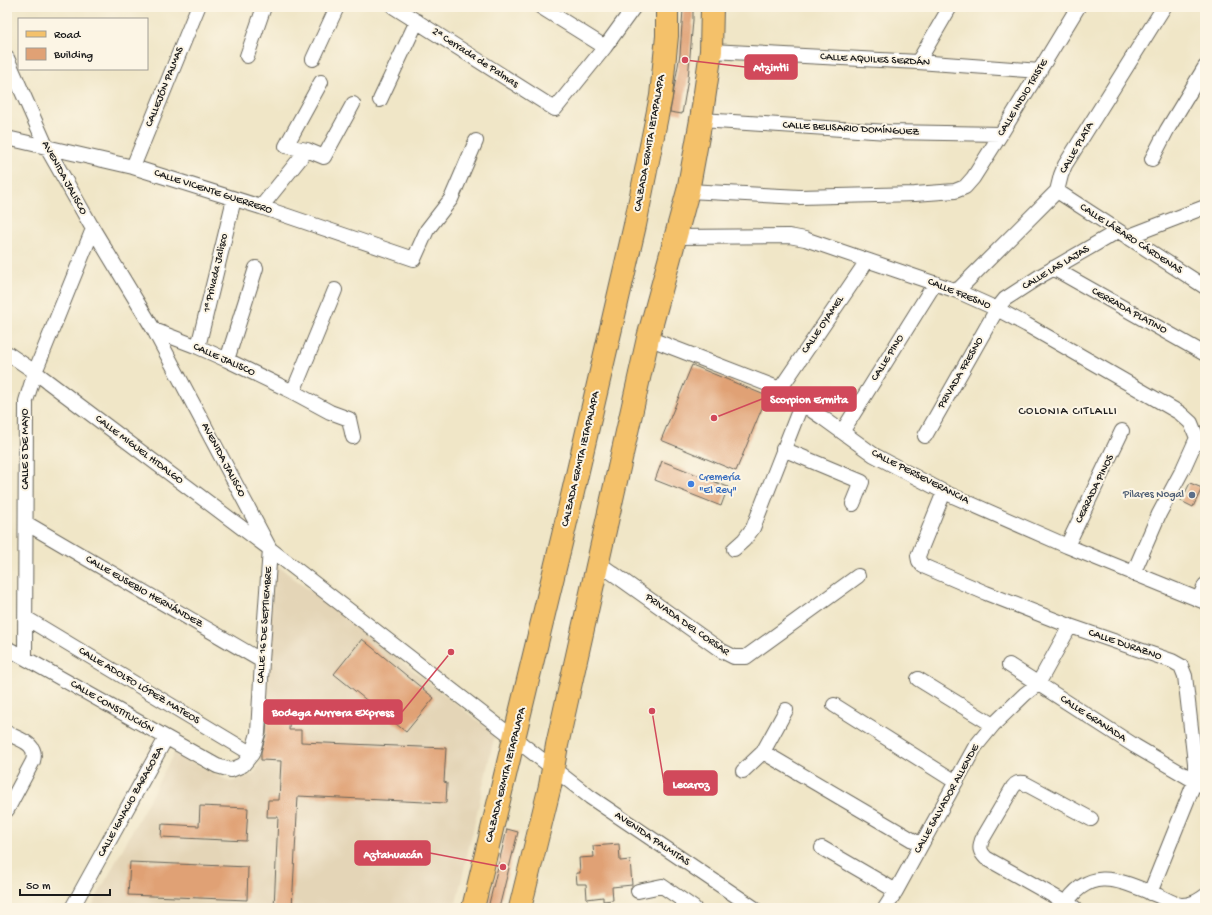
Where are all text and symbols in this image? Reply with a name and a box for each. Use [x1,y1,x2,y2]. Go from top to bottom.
legend [18,18,148,70]
street label: 2ª Cerrada de Palmas [430,26,521,91]
text: Road [54,29,81,43]
street label: CALLEJÓN PALMAS [143,44,187,129]
text: Building [53,49,93,63]
street label: CALLE AQUILES SERDÁN [820,50,930,69]
callout: Atzintli [745,55,797,79]
street label: CALLE INDIO TRISTE [995,56,1051,139]
text: Atzintli [752,62,789,76]
street label: CALZADA ERMITA IZTAPALAPA [632,73,668,212]
street label: CALLE BELISARIO DOMÍNGUEZ [782,118,921,139]
street label: CALLE PLATA [1057,120,1097,176]
street label: AVENIDA JALISCO [39,139,89,217]
street label: CALLE VICENTE GUERRERO [152,167,274,217]
street label: CALLE LÁZARO CÁRDENAS [1077,200,1186,277]
street label: 1ª Privada Jalisco [201,232,231,314]
street label: CALLE LAS LAJAS [1020,243,1092,293]
street label: CALLE FRESNO [926,276,993,312]
street label: CERRADA PLATINO [1089,285,1169,337]
street label: CALLE OYAMEL [799,293,847,356]
street label: CALLE PINO [869,332,907,383]
street label: PRIVADA FRESNO [935,335,987,412]
street label: CALLE JALISCO [191,341,257,379]
callout: Scorpion Ermita [762,387,856,411]
street label: CALZADA ERMITA IZTAPALAPA [560,390,603,528]
text: Scorpion Ermita [770,394,849,408]
district label: COLONIA CITLALLI [1018,405,1118,419]
street label: CALLE 5 DE MAYO [20,408,32,489]
street label: CALLE MIGUEL HIDALGO [93,413,186,487]
street label: AVENIDA JALISCO [198,421,248,499]
street label: CALLE PERSEVERANCIA [869,447,971,507]
street label: CERRADA PINOS [1073,452,1117,525]
place label: Cremería "El Rey" [699,472,741,497]
marker: Cremería "El Rey" [686,479,696,489]
place label: Pilares Nogal [1122,489,1185,501]
marker: Pilares Nogal [1187,490,1197,500]
street label: CALLE EUSEBIO HERNÁNDEZ [83,553,206,631]
street label: CALLE 16 DE SEPTIEMBRE [255,565,275,684]
street label: PRIVADA DEL CORSAR [642,591,732,659]
street label: CALLE DURAZNO [1087,627,1164,663]
street label: CALLE ADOLFO LÓPEZ MATEOS [76,644,203,727]
street label: CALLE CONSTITUCIÓN [68,677,157,736]
street label: CALLE GRANADA [1058,693,1129,745]
callout: Bodega Aurrera Express [264,700,402,724]
street label: CALZADA ERMITA IZTAPALAPA [483,706,529,844]
text: Bodega Aurrera Express [271,707,395,721]
street label: CALLE SALVADOR ALLENDE [912,741,983,856]
street label: CALLE IGNACIO ZARAGOZA [96,744,167,859]
callout: Lecaroz [664,771,717,795]
text: Lecaroz [672,779,710,793]
street label: AVENIDA PALMITAS [612,809,693,869]
callout: Aztahuacán [355,841,430,865]
text: Aztahuacán [362,849,423,863]
scale bar [20,871,110,897]
text: 50 m [26,880,51,894]

